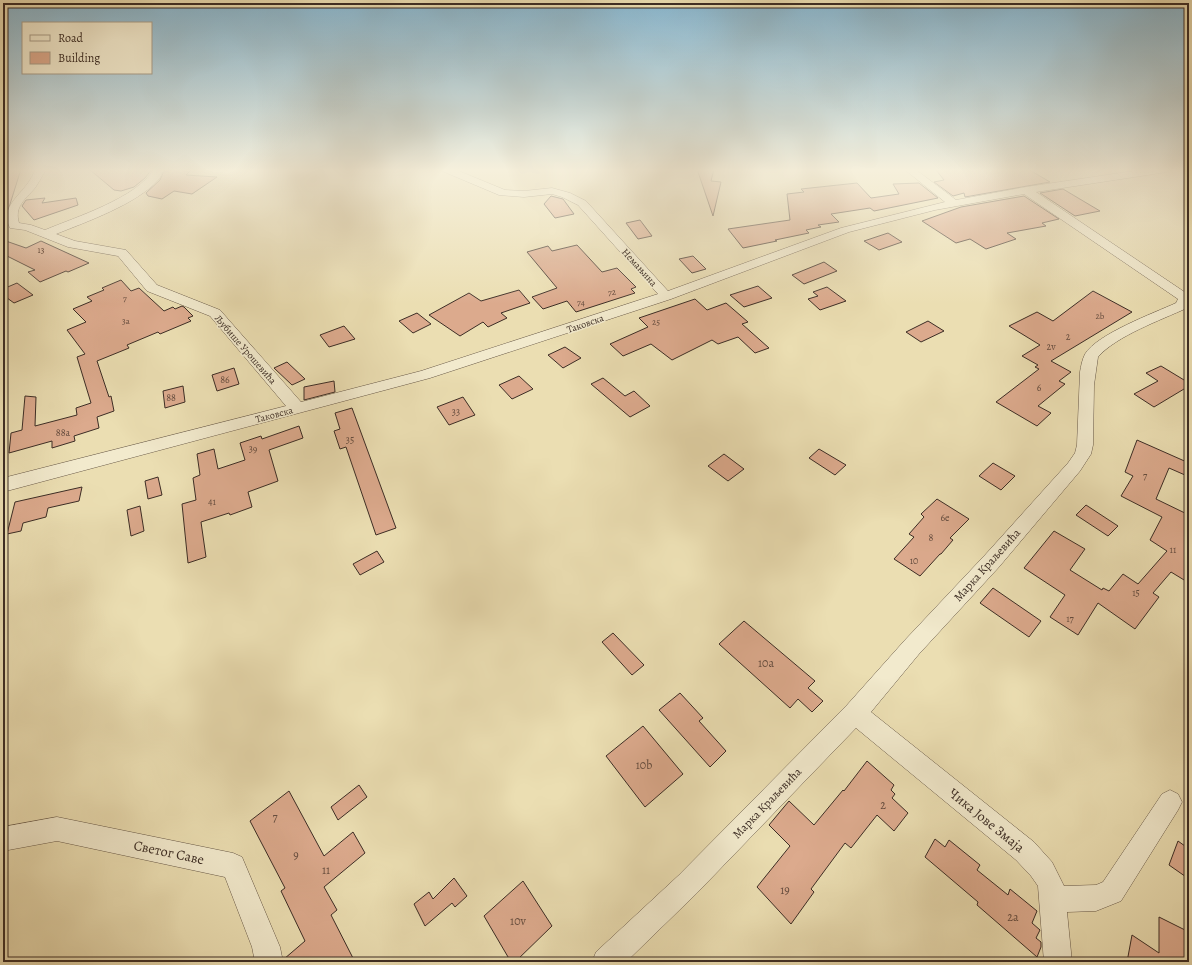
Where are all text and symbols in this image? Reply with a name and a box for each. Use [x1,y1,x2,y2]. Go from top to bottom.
legend [22,22,152,74]
text: Road [58,30,84,46]
text: Building [58,50,100,66]
house number: 13 [38,244,45,256]
street label: Немањина [619,246,660,289]
house number: 72 [608,286,617,298]
house number: 7 [123,292,127,304]
house number: 74 [577,296,585,308]
house number: 2b [1096,310,1105,322]
street label: Таковска [565,311,606,336]
street label: Љубише Урошевића [211,312,280,388]
house number: 3a [122,315,131,327]
house number: 25 [652,316,660,328]
house number: 2 [1066,330,1071,343]
house number: 2v [1046,340,1056,353]
house number: 86 [220,373,230,386]
house number: 6 [1037,381,1042,394]
house number: 88 [166,391,176,404]
street label: Таковска [254,403,295,426]
house number: 33 [452,405,460,418]
house number: 88a [56,426,71,439]
house number: 35 [346,433,354,446]
house number: 39 [249,442,258,455]
house number: 7 [1143,469,1148,482]
house number: 41 [208,495,217,508]
house number: 6e [940,511,950,524]
street label: Марка Краљевића [950,525,1024,605]
house number: 8 [929,531,934,544]
house number: 11 [1170,543,1177,556]
house number: 10 [910,554,918,567]
house number: 15 [1132,586,1140,599]
house number: 17 [1066,612,1075,625]
house number: 10a [758,655,774,671]
house number: 10b [636,757,652,773]
street label: Марка Краљевића [729,764,805,842]
street label: Чика Јове Змаја [945,784,1029,857]
house number: 2 [880,797,886,813]
house number: 7 [272,809,278,825]
street label: Светог Саве [132,836,206,869]
house number: 9 [293,847,299,863]
house number: 11 [322,862,330,878]
house number: 19 [780,882,790,898]
house number: 2a [1007,909,1019,925]
house number: 10v [510,913,527,929]

